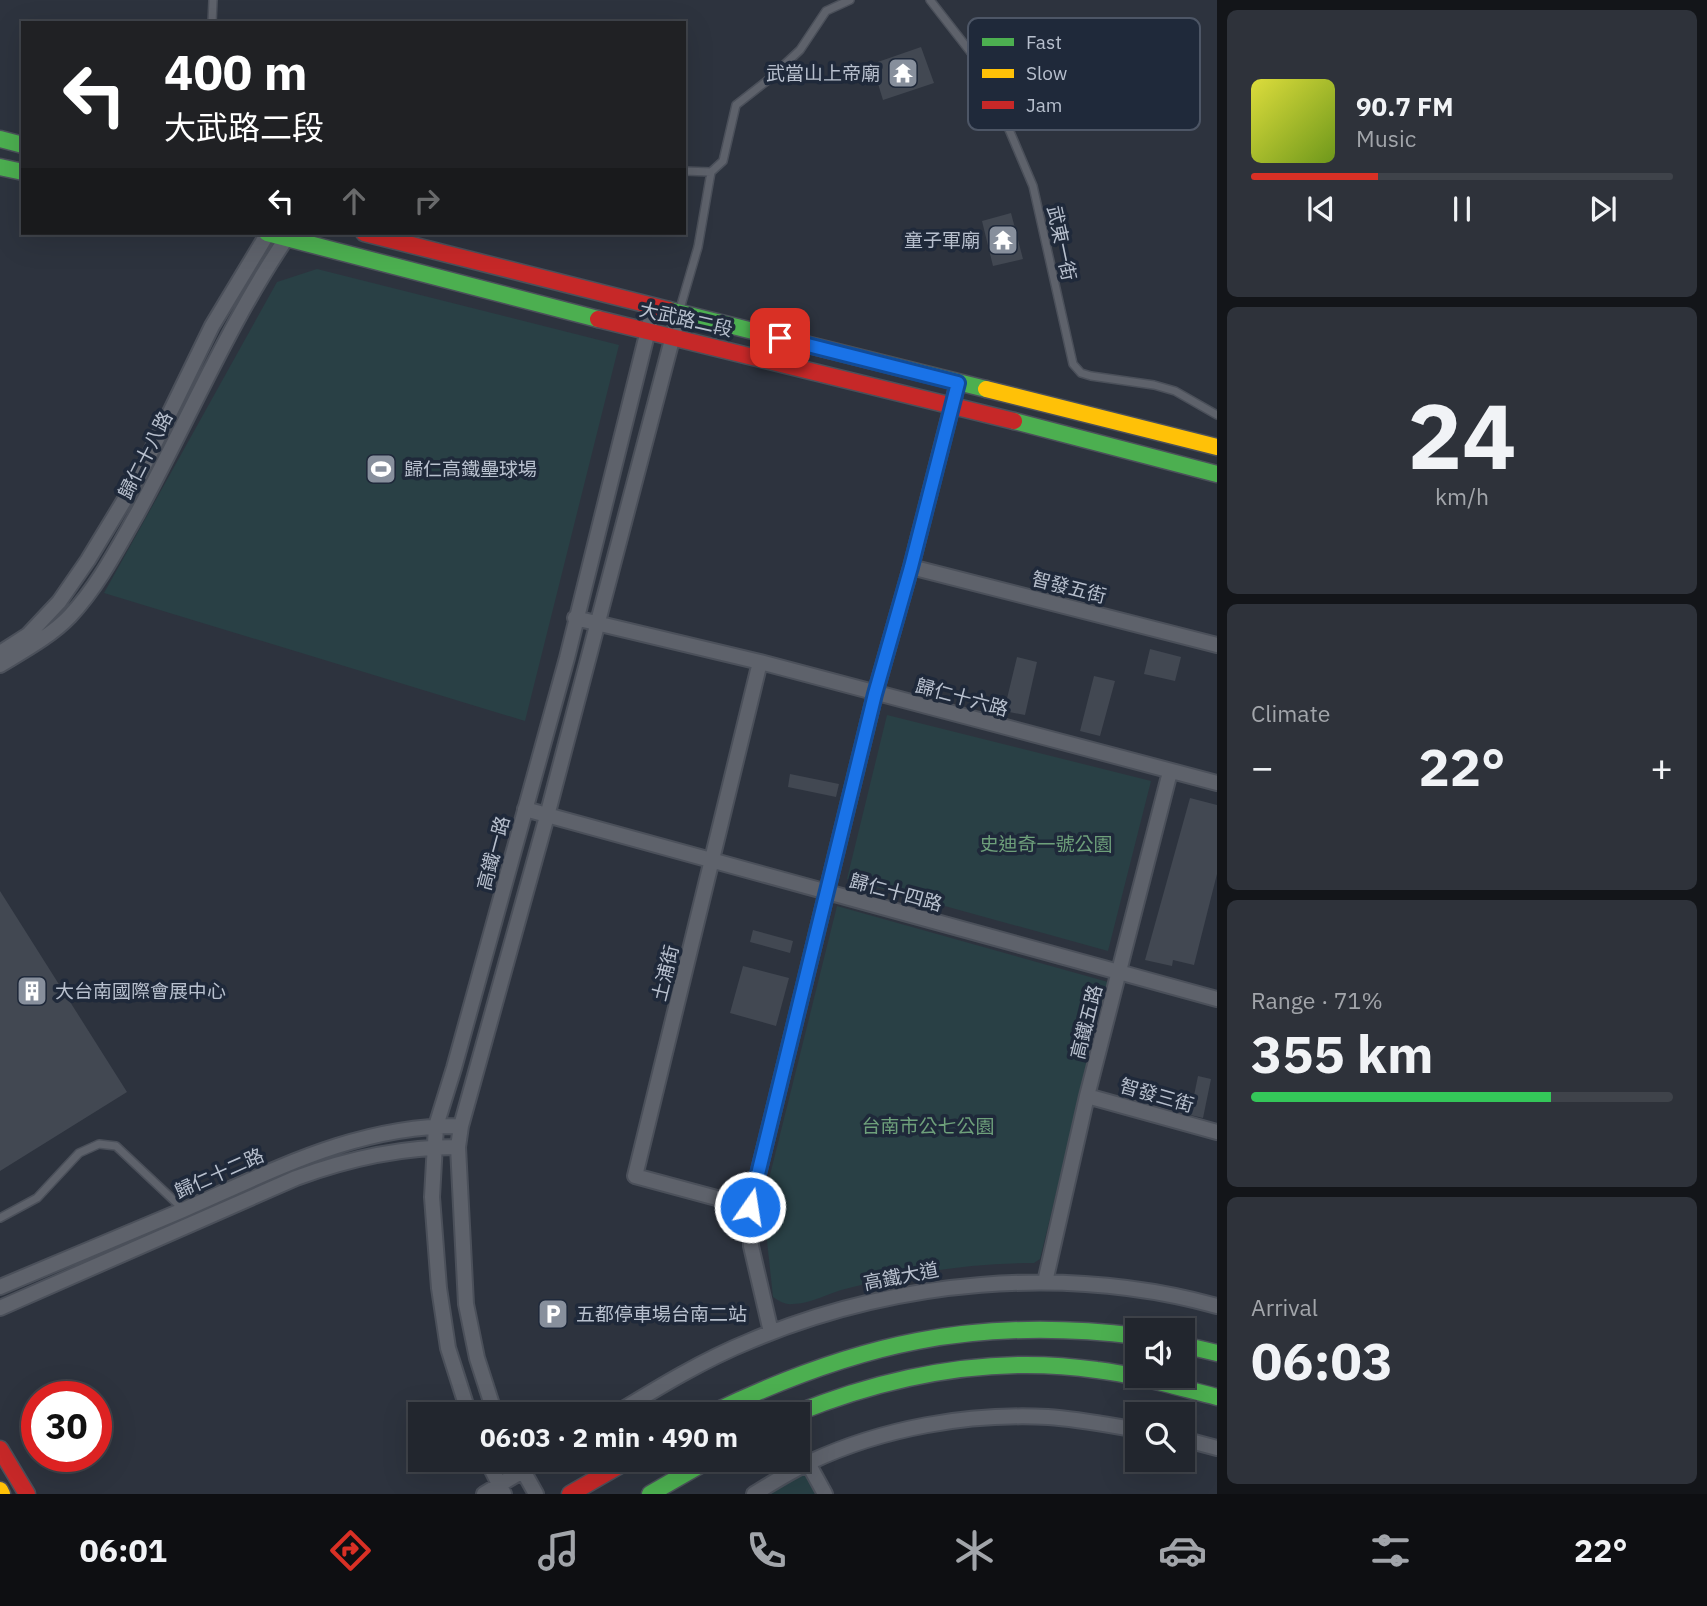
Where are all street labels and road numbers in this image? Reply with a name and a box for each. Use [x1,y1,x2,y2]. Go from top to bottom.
street label: 武東一街 [1042,203,1082,283]
street label: 大武路二段 [637,297,735,341]
street label: 歸仁十八路 [113,407,177,503]
street label: 智發五街 [1029,566,1109,608]
street label: 歸仁十六路 [913,673,1011,721]
street label: 高鐵一路 [472,813,514,893]
street label: 歸仁十四路 [847,868,945,916]
street label: 土浦街 [646,942,684,1004]
street label: 高鐵五路 [1065,982,1107,1062]
street label: 智發三街 [1117,1073,1197,1117]
street label: 歸仁十二路 [171,1143,267,1203]
street label: 高鐵大道 [861,1257,941,1295]

